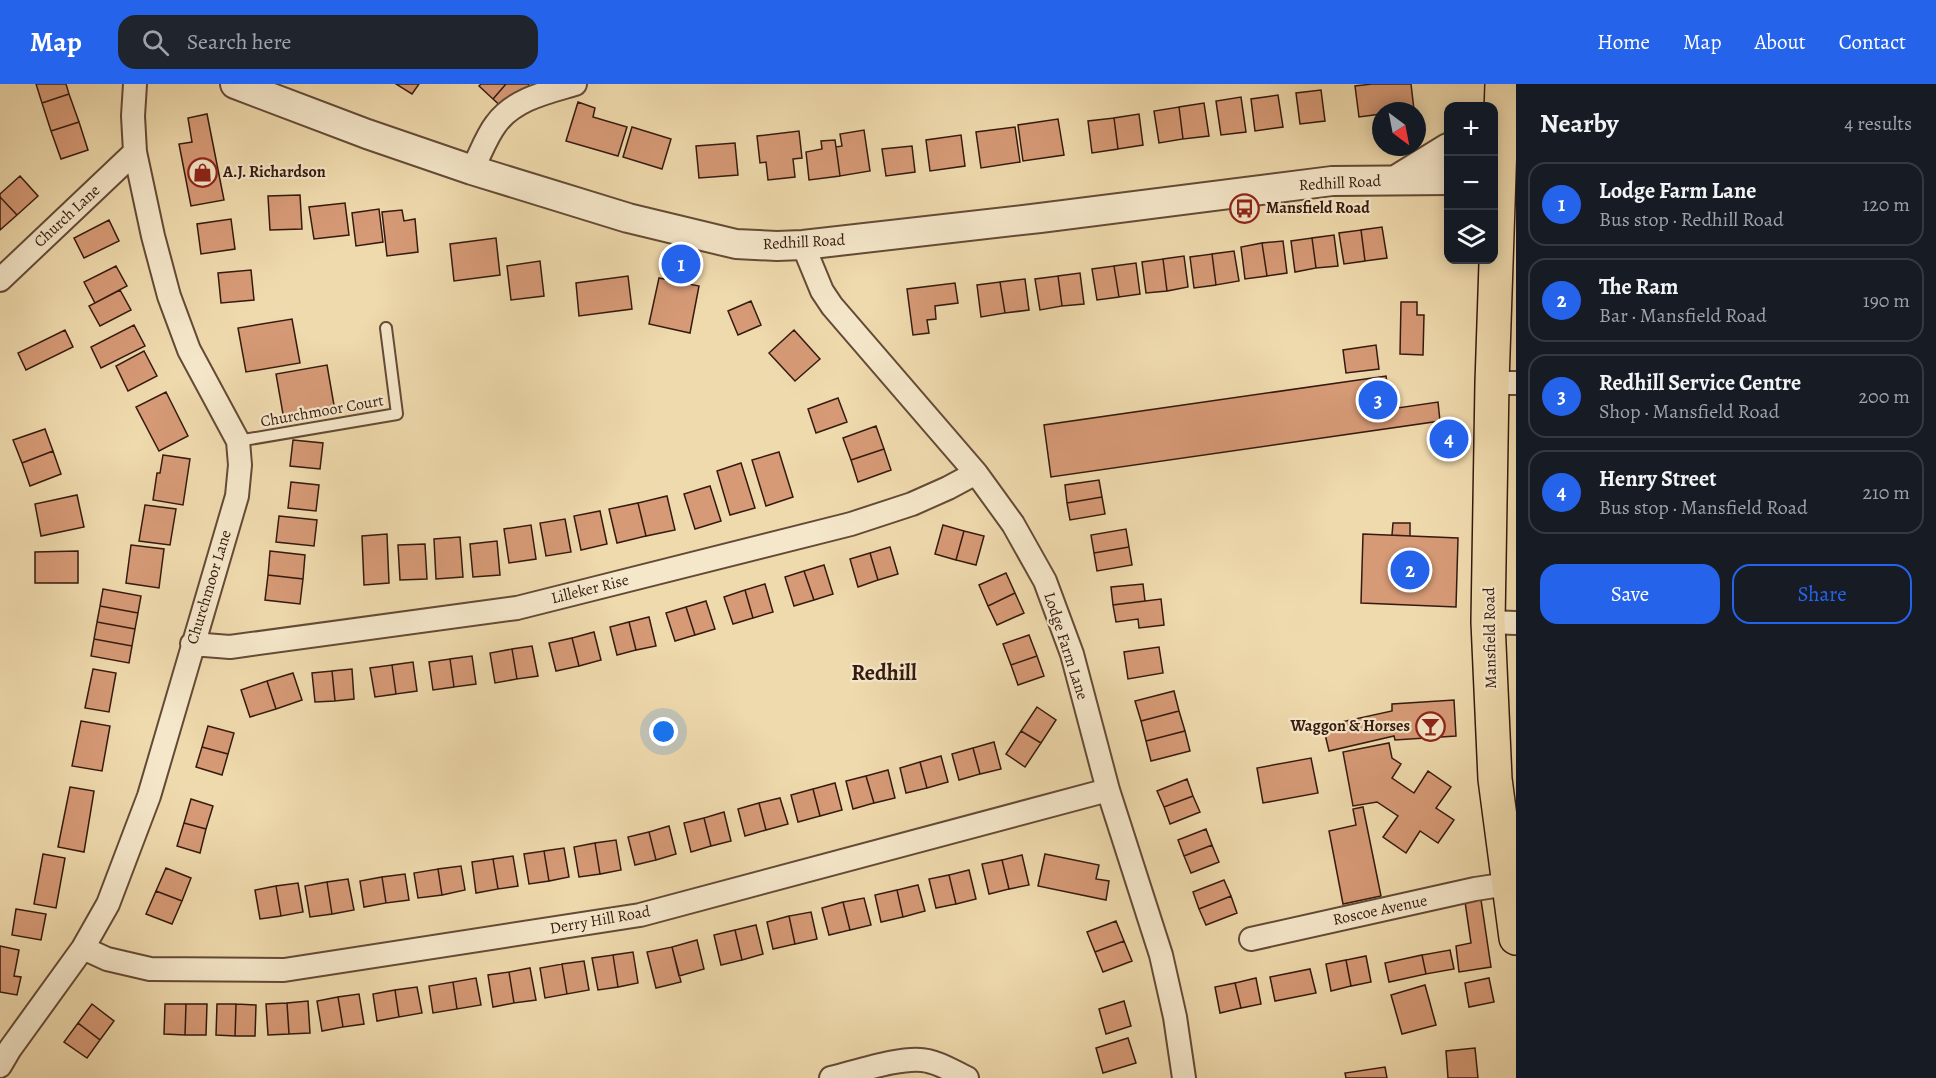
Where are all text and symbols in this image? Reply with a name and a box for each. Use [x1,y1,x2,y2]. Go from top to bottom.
search box [118,15,538,69]
text: Map [30,23,82,61]
icon: search [139,26,172,59]
text: Search here [187,27,291,57]
text: Home [1597,28,1650,56]
text: Map [1683,28,1721,56]
text: About [1754,28,1806,56]
text: Contact [1839,28,1906,56]
north arrow [1372,102,1426,156]
map controls [1444,102,1498,264]
button: + [1444,102,1498,156]
text: Nearby [1540,106,1619,141]
text: 4 results [1844,110,1912,137]
shop icon: A.J. Richardson [186,156,218,188]
button: − [1444,156,1498,210]
place label: A.J. Richardson [222,161,326,183]
street label: Redhill Road [1298,170,1382,196]
text: Lodge Farm Lane [1599,176,1756,206]
street label: Church Lane [29,180,105,252]
text: 1 [1558,191,1565,218]
text: 120 m [1862,191,1910,218]
bus stop icon: Mansfield Road [1229,192,1261,224]
place label: Mansfield Road [1266,197,1370,219]
text: Bus stop · Redhill Road [1599,206,1784,233]
button: layers [1444,210,1498,264]
street label: Redhill Road [762,229,846,255]
pin: 1 [662,242,700,286]
text: The Ram [1599,272,1679,302]
text: 2 [1557,287,1566,314]
text: 190 m [1863,287,1910,314]
text: Bar · Mansfield Road [1599,302,1767,329]
text: Redhill Service Centre [1599,368,1801,398]
pin: 3 [1358,378,1398,422]
text: 3 [1557,383,1566,410]
text: 200 m [1859,383,1910,410]
street label: Churchmoor Court [259,389,385,433]
text: Shop · Mansfield Road [1599,398,1779,425]
pin: 4 [1430,416,1468,462]
text: Henry Street [1599,464,1717,494]
text: 4 [1557,479,1566,506]
text: 210 m [1862,479,1910,506]
text: Bus stop · Mansfield Road [1599,494,1808,521]
street label: Churchmoor Lane [181,527,237,647]
pin: 2 [1390,548,1430,592]
button: Save [1540,564,1720,624]
button: Share [1732,564,1912,624]
street label: Lilleker Rise [549,569,631,609]
street label: Mansfield Road [1478,587,1502,689]
street label: Lodge Farm Lane [1038,589,1094,703]
district label: Redhill [851,658,917,688]
bar icon: Waggon & Horses [1415,710,1447,742]
place label: Waggon & Horses [1290,715,1410,737]
your location [649,717,678,746]
street label: Roscoe Avenue [1331,889,1429,931]
street label: Derry Hill Road [548,900,652,940]

